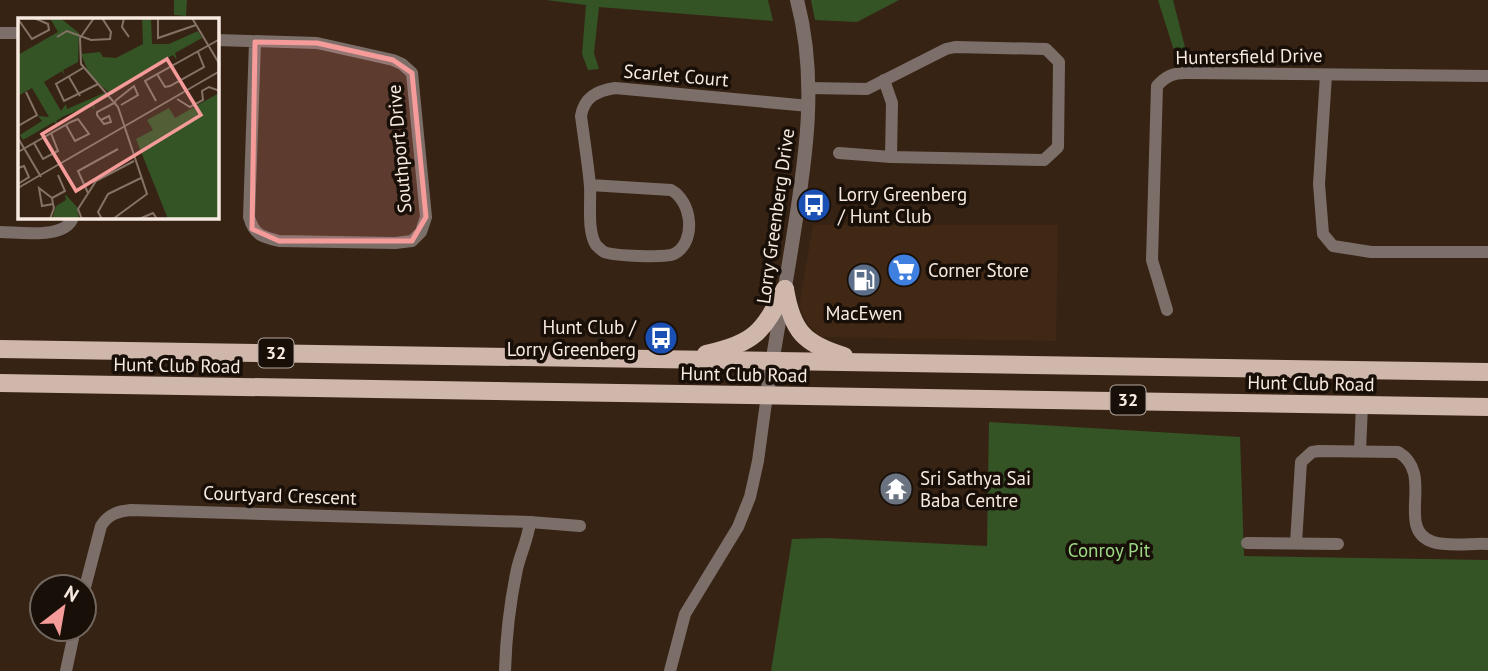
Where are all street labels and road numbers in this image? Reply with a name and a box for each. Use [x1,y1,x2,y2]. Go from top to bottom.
street label: Huntersfield Drive [1175,43,1323,69]
street label: Scarlet Court [622,58,730,92]
street label: Southport Drive [381,84,417,214]
street label: Lorry Greenberg Drive [751,127,799,305]
road number: 32 [258,338,294,368]
street label: Hunt Club Road [113,352,241,378]
street label: Hunt Club Road [680,361,808,387]
street label: Hunt Club Road [1247,370,1375,396]
road number: 32 [1110,386,1146,414]
street label: Courtyard Crescent [203,480,358,510]

